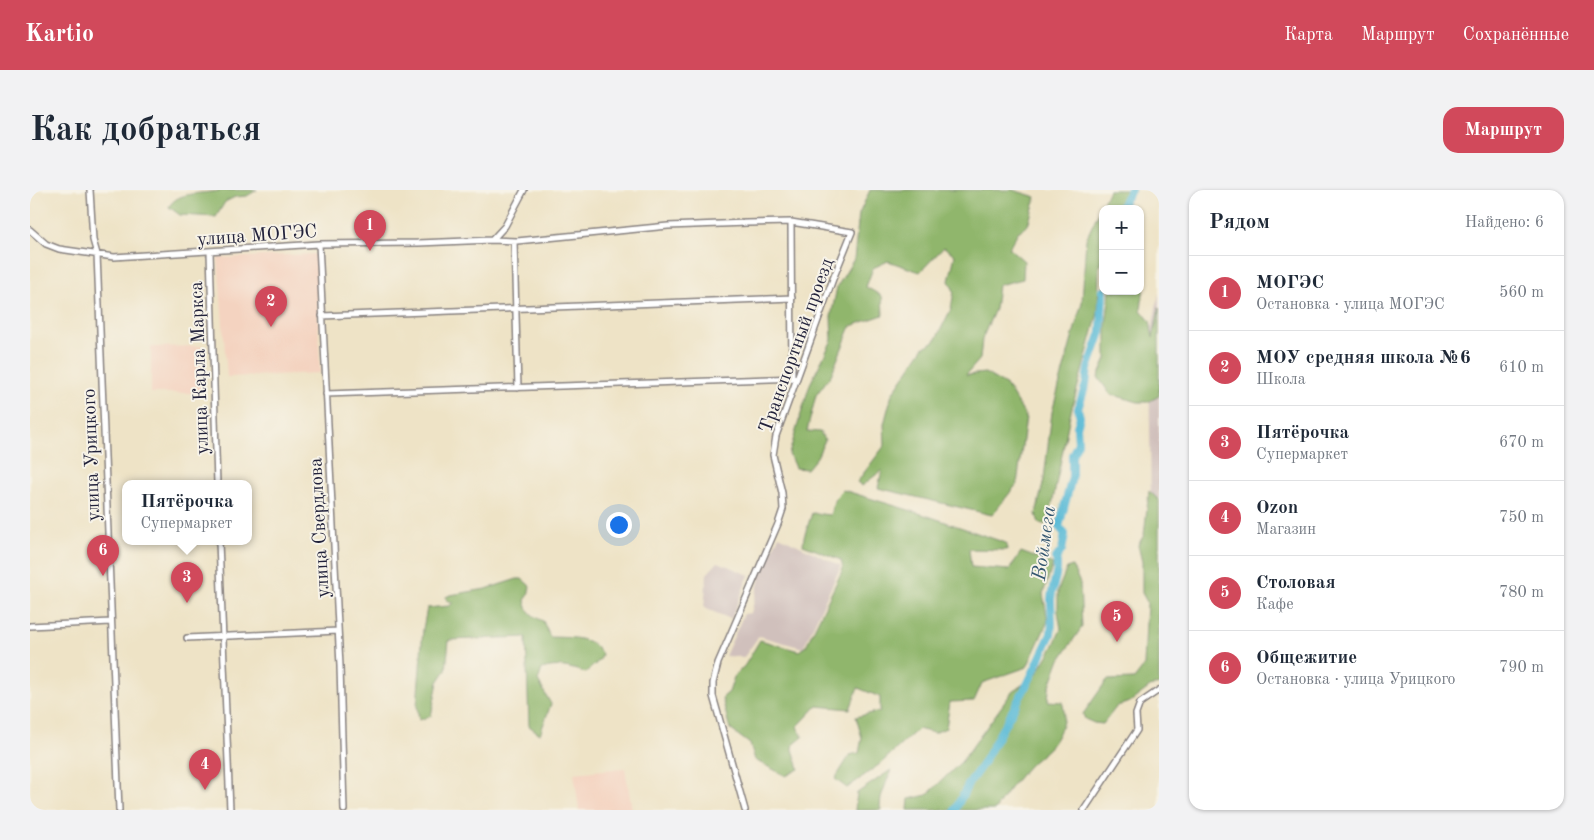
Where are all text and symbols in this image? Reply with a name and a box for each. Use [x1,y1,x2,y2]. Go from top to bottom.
text: Kartio [25,23,94,47]
text: Карта [1284,26,1333,44]
text: Маршрут [1361,26,1435,44]
text: Сохранённые [1463,26,1569,44]
button: Маршрут [1443,107,1564,153]
text: Как добраться [30,113,261,148]
map controls [1099,205,1144,295]
button: + [1099,205,1144,250]
pin: 1 [354,210,386,251]
text: Рядом [1209,212,1270,233]
text: Найдено: 6 [1465,215,1544,231]
street label: улица МОГЭС [196,223,318,250]
button: − [1099,250,1144,295]
street label: Транспортный проезд [757,255,838,436]
text: МОГЭС [1256,274,1324,293]
street label: улица Карла Маркса [188,280,213,455]
text: 1 [1220,285,1230,301]
text: 560 m [1499,285,1544,301]
pin: 2 [255,286,287,327]
text: Остановка · улица МОГЭС [1256,297,1445,313]
text: МОУ средняя школа №6 [1256,349,1471,368]
text: 2 [1220,360,1230,376]
text: 610 m [1499,360,1544,376]
text: Школа [1256,372,1306,388]
street label: улица Урицкого [81,388,104,522]
text: Пятёрочка [1256,424,1349,443]
text: 3 [1220,435,1230,451]
text: 670 m [1499,435,1544,451]
text: Супермаркет [1256,447,1348,463]
street label: улица Свердлова [307,457,334,599]
popup [122,480,252,545]
text: Пятёрочка [140,493,234,512]
text: Ozon [1256,499,1298,518]
water label: Воймега [1030,504,1060,583]
text: 4 [1220,510,1230,526]
text: 750 m [1499,510,1544,526]
your location [606,512,632,538]
text: Супермаркет [140,516,232,532]
text: Магазин [1256,522,1316,538]
pin: 6 [87,535,119,576]
pin: 3 [171,562,203,603]
text: Столовая [1256,574,1336,593]
text: 5 [1220,585,1230,601]
text: 780 m [1499,585,1544,601]
text: Кафе [1256,597,1294,613]
pin: 5 [1101,601,1133,642]
text: Общежитие [1256,649,1357,668]
text: 6 [1220,660,1230,676]
text: 790 m [1499,660,1544,676]
text: Остановка · улица Урицкого [1256,672,1455,688]
pin: 4 [189,749,221,790]

